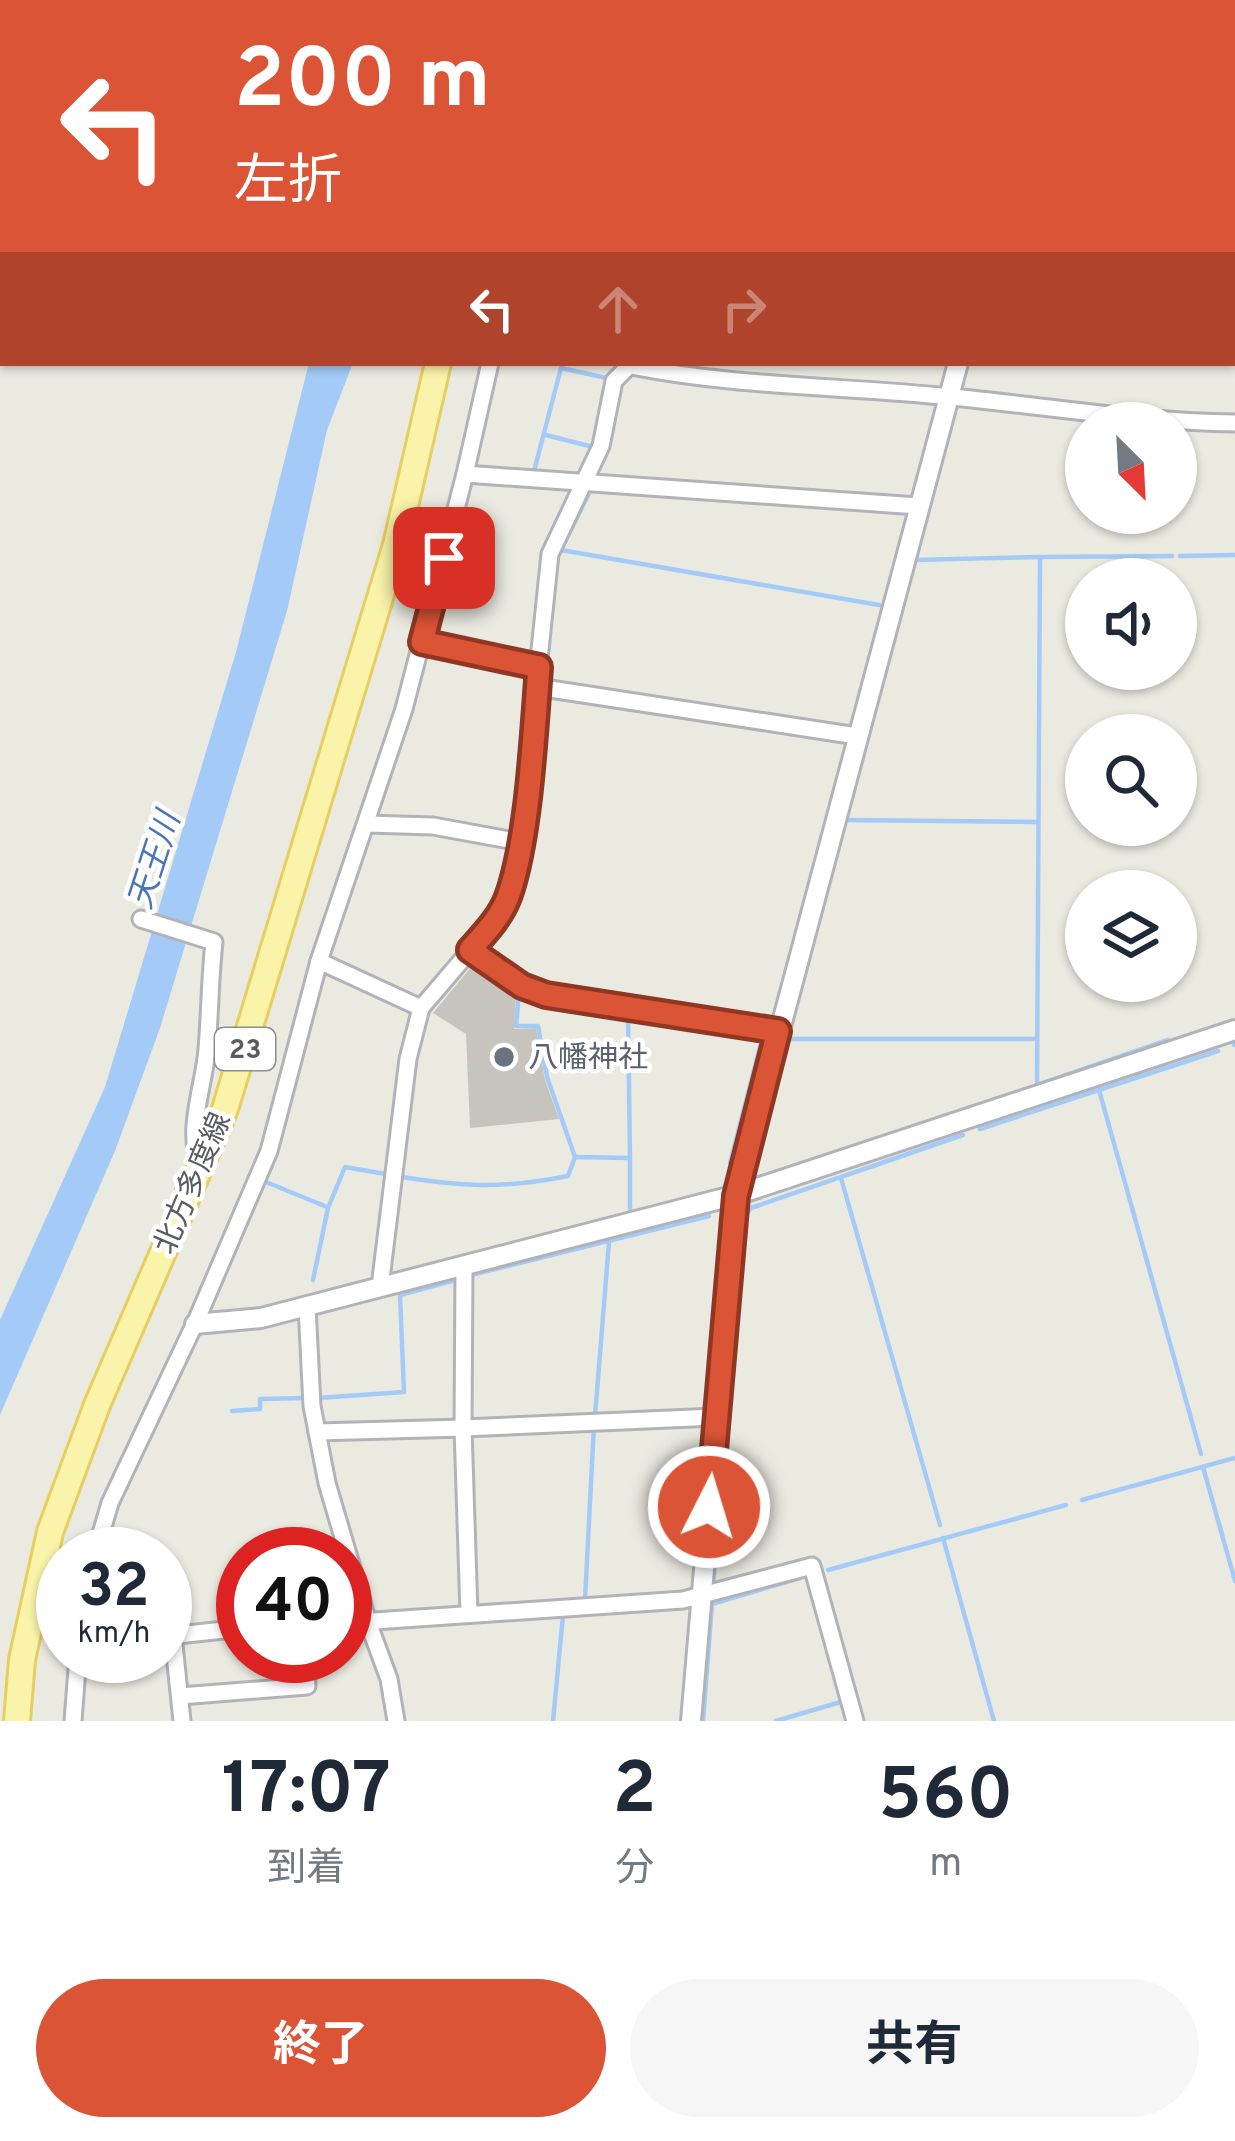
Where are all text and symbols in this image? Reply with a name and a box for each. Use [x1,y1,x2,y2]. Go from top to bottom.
text: 200 m [234,31,491,137]
icon: left [36,48,192,204]
text: 左折 [234,150,342,219]
icon: left [459,276,525,342]
icon: ahead [585,276,651,342]
icon: right [711,276,777,342]
north arrow [1065,402,1197,534]
map controls [1065,402,1197,1002]
pin [393,507,495,609]
icon: arrive [411,525,477,591]
button: sound [1065,558,1197,690]
button: search [1065,714,1197,846]
water label: 天王川 [122,805,193,915]
button: layers [1065,870,1197,1002]
road number: 23 [215,1028,275,1070]
place label: 八幡神社 [528,1041,648,1078]
marker: 八幡神社 [491,1044,517,1070]
street label: 北方多度線 [148,1108,241,1260]
position arrow [646,1444,772,1570]
speed limit sign: 40 [216,1527,372,1683]
text: 32 [78,1552,150,1628]
text: km/h [78,1616,150,1653]
text: 17:07 [221,1747,391,1839]
text: 2 [612,1747,656,1839]
text: 560 [878,1753,1014,1845]
text: m [929,1841,962,1890]
text: 到着 [267,1846,345,1895]
text: 分 [615,1846,654,1895]
button: 終了 [36,1979,606,2117]
button: 共有 [630,1979,1199,2117]

